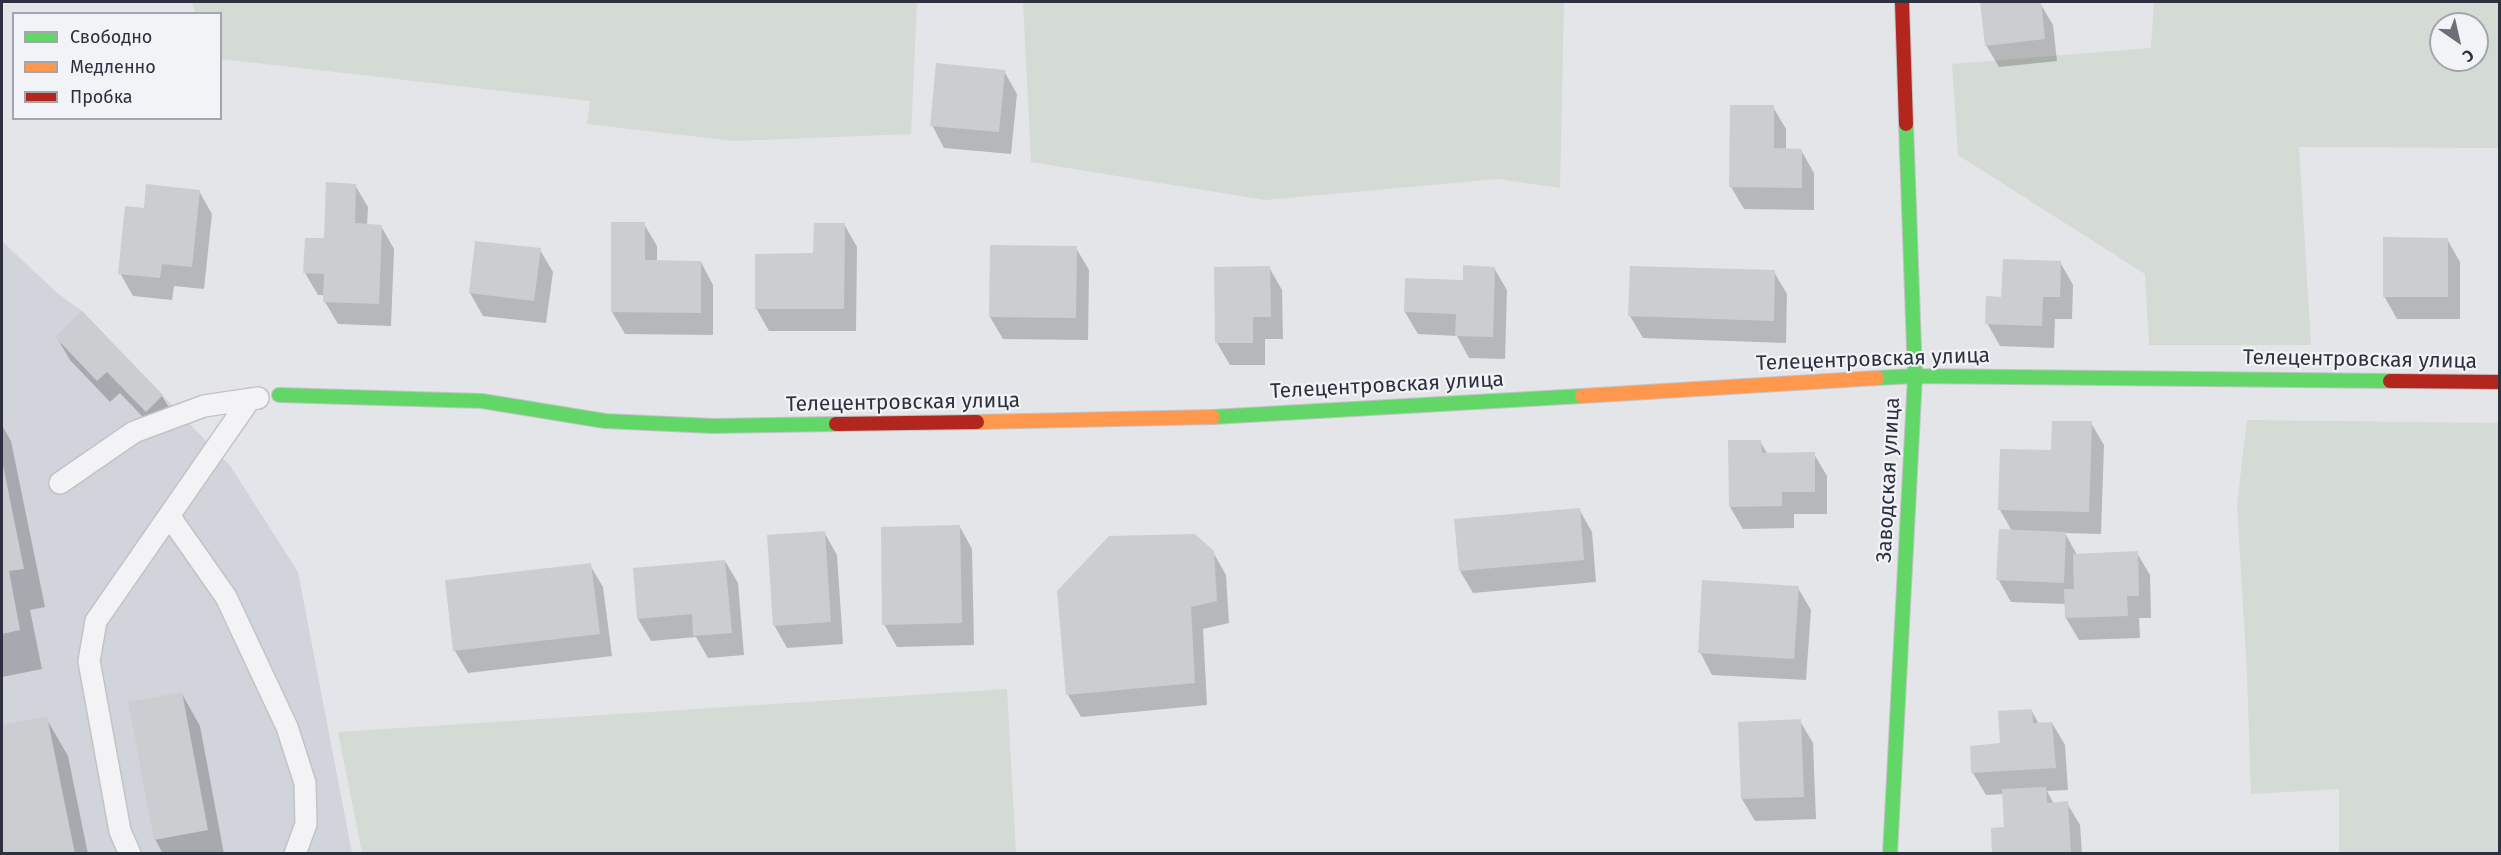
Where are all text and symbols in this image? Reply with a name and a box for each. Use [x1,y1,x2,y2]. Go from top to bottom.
legend [12,12,222,120]
north arrow [2429,12,2489,72]
text: Свободно [70,26,152,48]
text: С [2459,45,2477,66]
text: Медленно [70,56,156,78]
text: Пробка [70,86,133,108]
street label: Телецентровская улица [1756,343,1990,377]
street label: Телецентровская улица [2243,345,2477,375]
street label: Телецентровская улица [1269,367,1505,405]
street label: Телецентровская улица [786,388,1020,418]
street label: Заводская улица [1872,397,1906,563]

